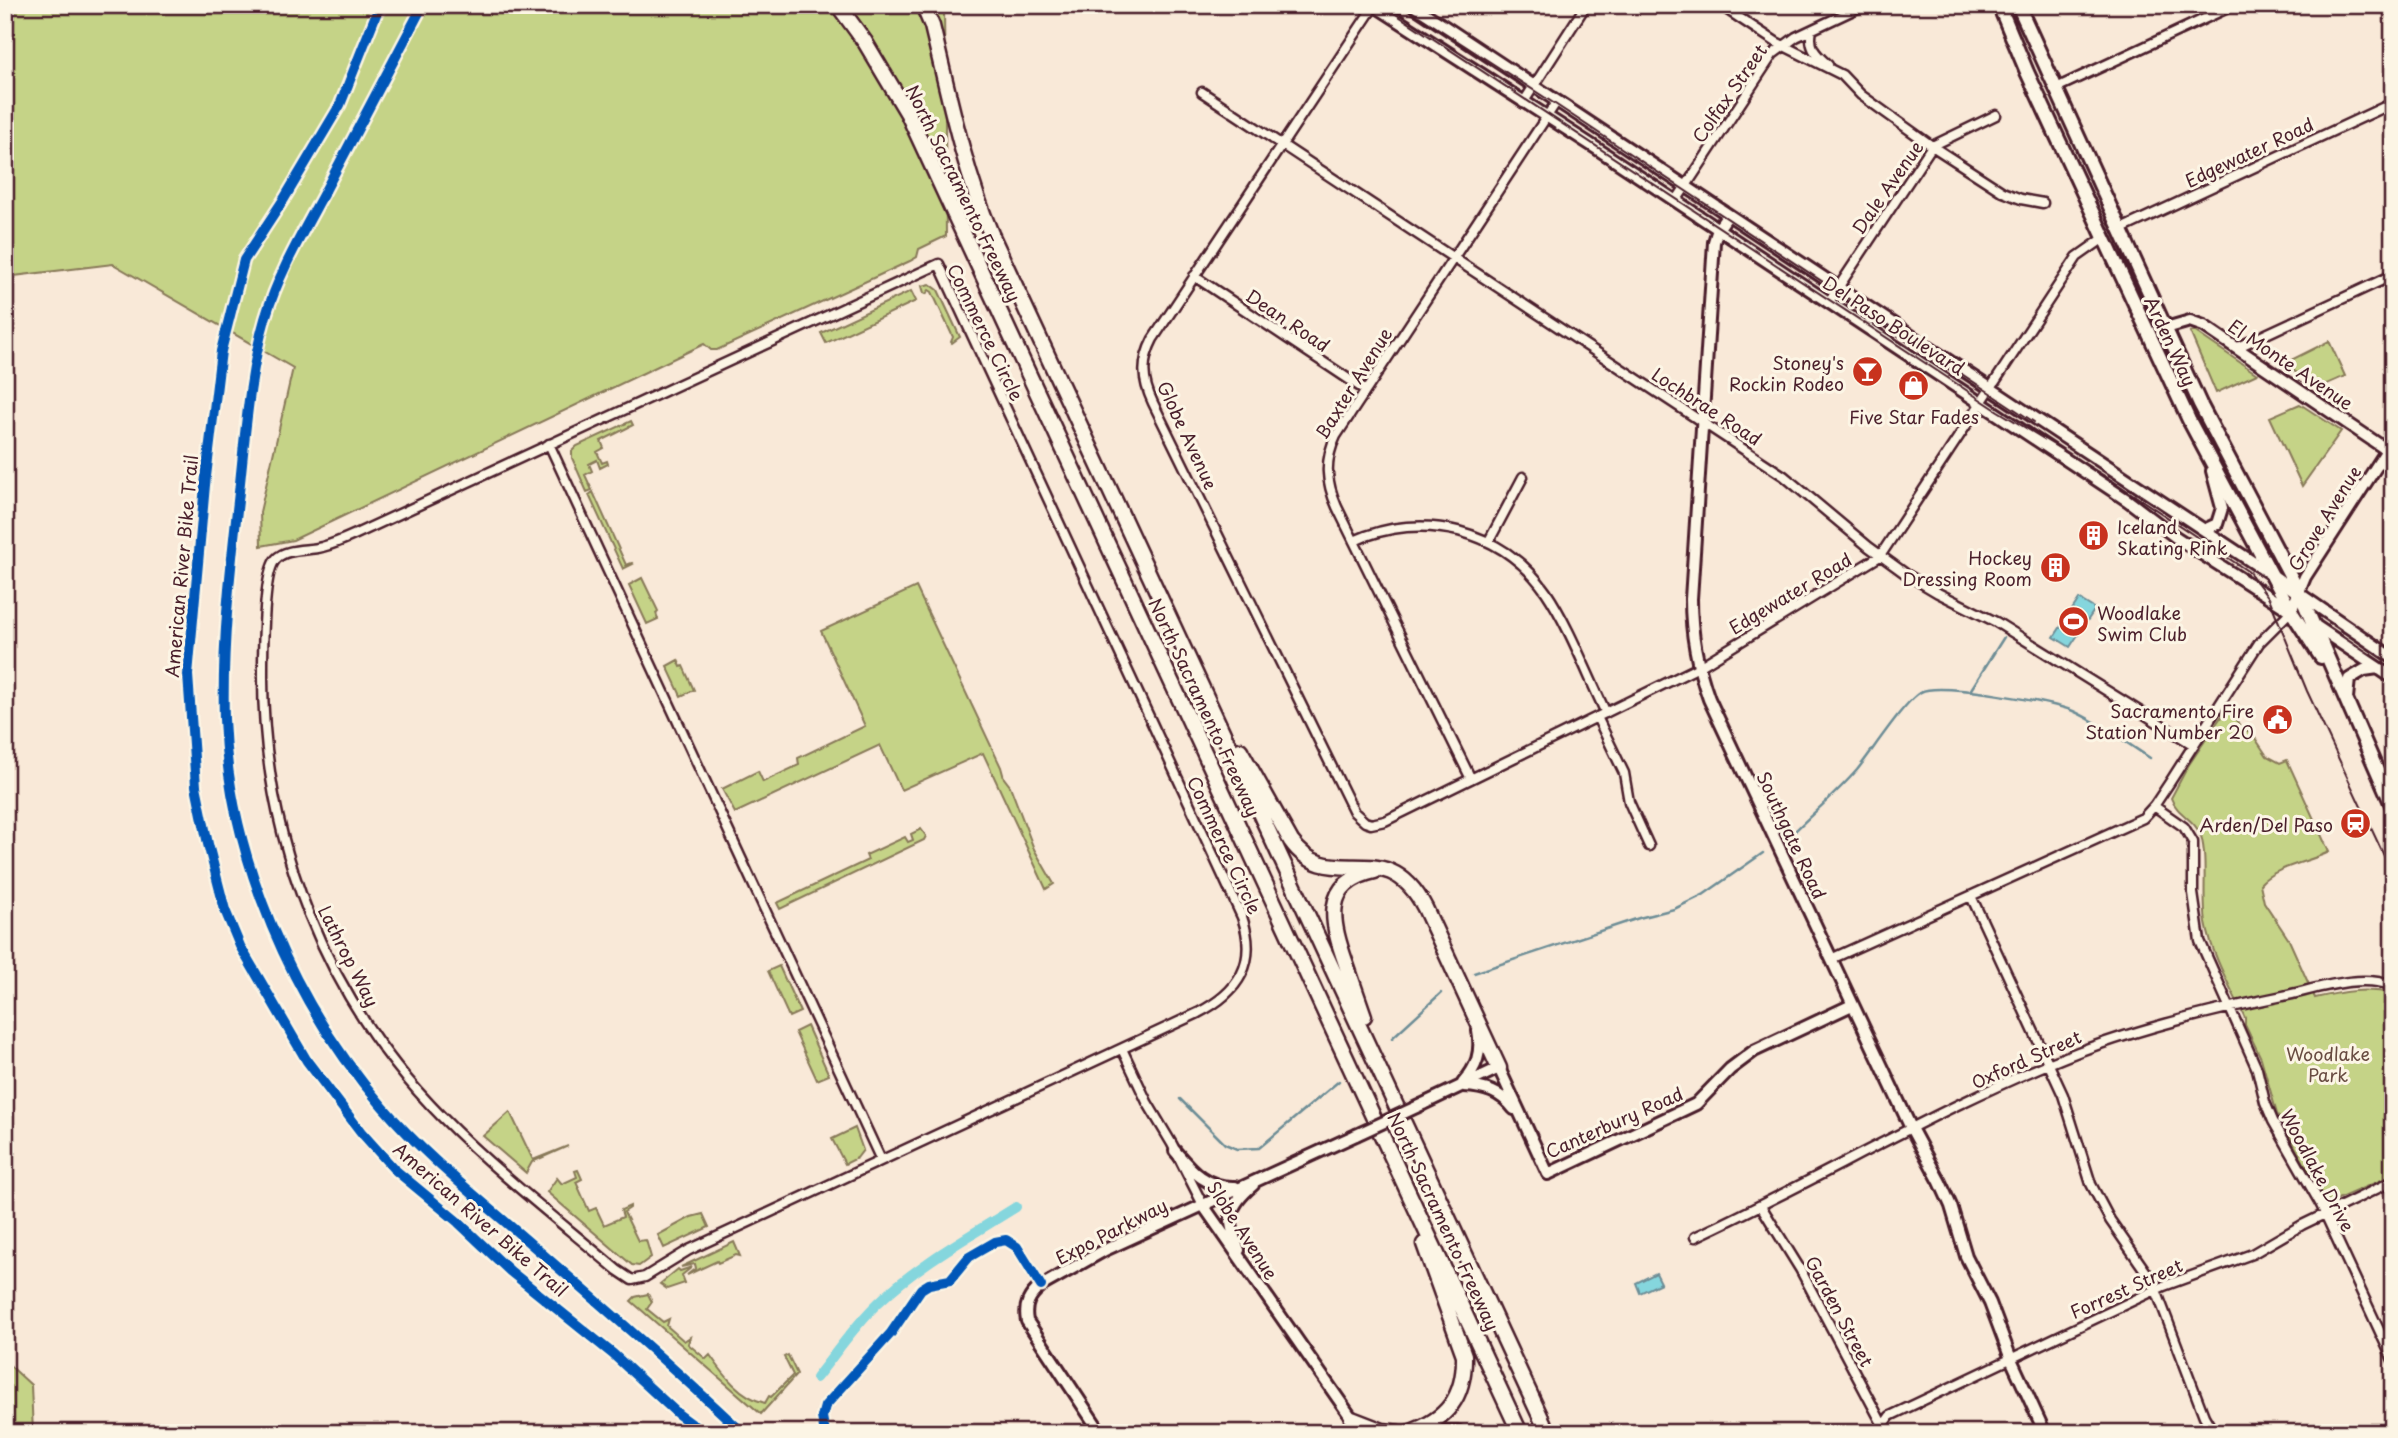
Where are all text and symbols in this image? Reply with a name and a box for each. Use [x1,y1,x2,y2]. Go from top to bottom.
street label: Colfax Street [1685,38,1773,148]
street label: North Sacramento Freeway [900,80,1028,306]
street label: Edgewater Road [2180,110,2318,194]
street label: Dale Avenue [1845,135,1929,239]
street label: Commerce Circle [941,259,1031,405]
street label: Del Paso Boulevard [1818,269,1970,381]
street label: Dean Road [1241,282,1335,358]
street label: Arden Way [2138,291,2204,391]
street label: El Monte Avenue [2223,312,2359,416]
street label: Baxter Avenue [1308,322,1398,444]
place label: Stoney's Rockin Rodeo [1729,349,1844,397]
bar icon: Stoney's Rockin Rodeo [1850,355,1884,389]
street label: Lochbrae Road [1647,360,1767,452]
shop icon: Five Star Fades [1897,369,1931,403]
street label: Globe Avenue [1151,376,1225,494]
place label: Five Star Fades [1849,403,1979,430]
street label: American River Bike Trail [158,453,204,679]
street label: Grove Avenue [2281,460,2367,576]
place label: Iceland Skating Rink [2117,513,2228,561]
building icon: Iceland Skating Rink [2077,519,2111,553]
place label: Hockey Dressing Room [1903,544,2032,592]
street label: Edgewater Road [1723,546,1857,640]
building icon: Hockey Dressing Room [2038,550,2072,584]
street label: North Sacramento Freeway [1142,593,1268,821]
place label: Woodlake Swim Club [2097,599,2187,647]
sports icon: Woodlake Swim Club [2057,605,2091,639]
place label: Sacramento Fire Station Number 20 [2085,697,2254,745]
public building icon: Sacramento Fire Station Number 20 [2260,703,2294,737]
street label: Southgate Road [1751,767,1833,903]
street label: Commerce Circle [1181,771,1269,919]
station icon: Arden/Del Paso [2339,807,2373,841]
place label: Arden/Del Paso [2199,811,2333,838]
street label: Lathrop Way [312,901,386,1011]
street label: Oxford Street [1967,1023,2085,1095]
park label: Woodlake Park [2286,1040,2370,1088]
street label: Canterbury Road [1541,1080,1687,1164]
street label: Woodlake Drive [2274,1104,2362,1236]
street label: North Sacramento Freeway [1381,1107,1507,1335]
street label: American River Bike Trail [388,1135,574,1303]
street label: Slobe Avenue [1201,1175,1285,1285]
street label: Expo Parkway [1050,1191,1172,1271]
street label: Garden Street [1799,1251,1881,1371]
street label: Forrest Street [2065,1251,2187,1325]

